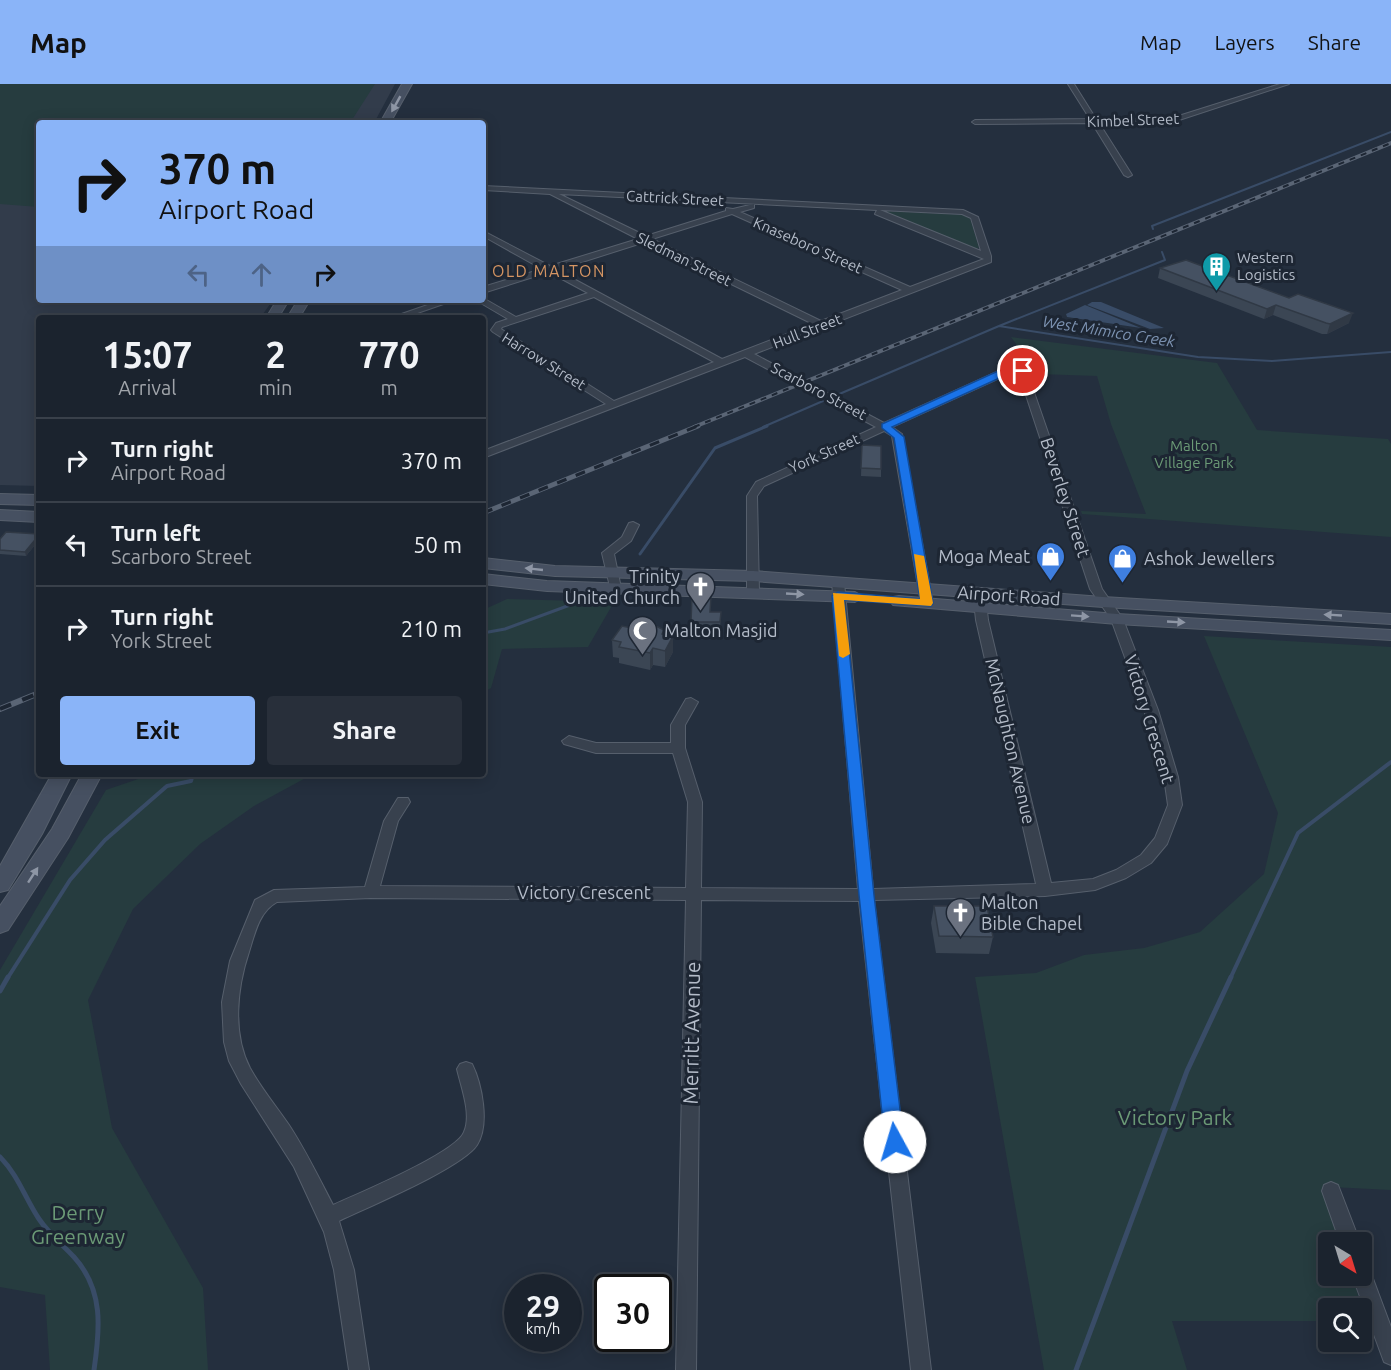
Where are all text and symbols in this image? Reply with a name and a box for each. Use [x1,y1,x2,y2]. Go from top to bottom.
text: Map [30,27,87,58]
text: Map [1140,30,1181,54]
text: Layers [1214,30,1275,54]
text: Share [1308,30,1361,54]
one-way arrow [391,95,401,112]
street label: Kimbel Street [1087,110,1180,130]
icon: right [60,144,138,222]
text: 370 m [159,145,276,192]
street label: Cattrick Street [626,187,724,209]
text: Airport Road [159,194,314,224]
street label: Knaseboro Street [751,213,865,277]
street label: Sledman Street [634,229,734,289]
place label: Western Logistics [1237,249,1295,283]
building icon: Western Logistics [1200,250,1232,292]
icon: left [182,258,215,291]
icon: ahead [245,258,278,291]
icon: right [308,258,341,291]
district label: OLD MALTON [492,262,606,280]
street label: Hull Street [770,310,844,352]
water label: West Mimico Creek [1042,312,1177,350]
street label: Harrow Street [499,329,589,393]
text: 15:07 [102,334,192,375]
text: 2 [265,334,286,375]
text: 770 [359,334,420,375]
pin [997,345,1048,396]
icon: arrive [1006,354,1039,387]
street label: Scarboro Street [768,359,870,423]
text: Arrival [118,376,177,399]
text: min [259,376,292,399]
text: m [381,376,398,399]
street label: York Street [786,430,862,476]
street label: Beverley Street [1037,435,1095,559]
text: Turn right [111,436,213,461]
park label: Malton Village Park [1154,437,1234,471]
icon: right [60,444,93,477]
text: 370 m [401,448,462,473]
text: Airport Road [111,461,226,484]
text: Turn left [111,520,201,545]
icon: left [60,528,93,561]
text: 50 m [413,532,462,557]
shop icon: Moga Meat [1035,540,1067,582]
shop icon: Ashok Jewellers [1107,542,1139,584]
text: Scarboro Street [111,545,252,568]
place label: Moga Meat [938,546,1030,566]
place label: Ashok Jewellers [1144,548,1275,568]
one-way arrow [524,564,543,574]
place label: Trinity United Church [564,566,680,607]
church icon: Trinity United Church [685,570,717,612]
street label: Airport Road [957,581,1061,609]
one-way arrow [786,589,805,598]
text: Turn right [111,604,213,629]
one-way arrow [1070,611,1089,621]
one-way arrow [1323,611,1342,620]
icon: right [60,612,93,645]
mosque icon: Malton Masjid [627,614,659,656]
text: 210 m [401,616,462,641]
one-way arrow [1166,617,1185,627]
place label: Malton Masjid [664,620,778,640]
text: York Street [111,629,212,652]
street label: Victory Crescent [1121,652,1179,786]
street label: McNaughton Avenue [982,656,1040,826]
button: Exit [60,696,255,765]
button: Share [267,696,462,765]
one-way arrow [27,867,38,883]
street label: Victory Crescent [517,882,651,902]
place label: Malton Bible Chapel [981,892,1082,933]
church icon: Malton Bible Chapel [944,896,976,938]
street label: Merritt Avenue [678,961,704,1105]
park label: Victory Park [1118,1105,1233,1129]
position arrow [863,1110,927,1174]
park label: Derry Greenway [31,1200,125,1248]
north arrow [1318,1232,1372,1286]
map controls [1318,1232,1372,1352]
speed limit sign: 30 [594,1274,672,1352]
text: 29 [526,1289,560,1323]
button: search [1318,1298,1372,1352]
text: km/h [526,1320,560,1337]

